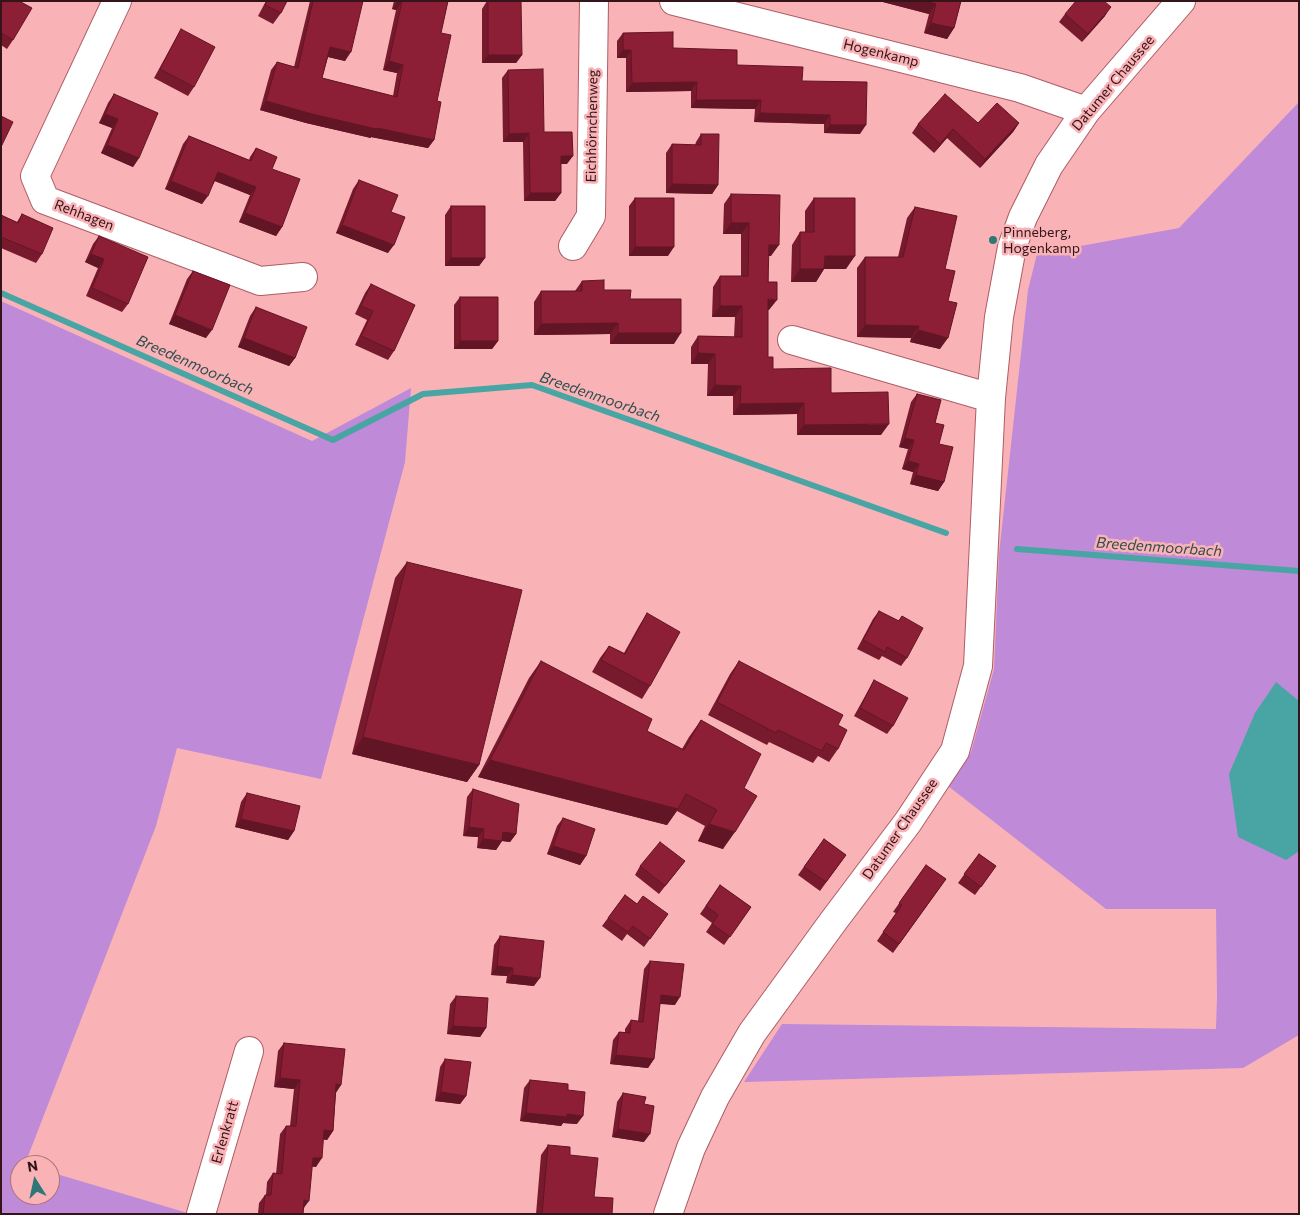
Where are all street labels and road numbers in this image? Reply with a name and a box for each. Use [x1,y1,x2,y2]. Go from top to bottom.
street label: Datumer Chaussee [1068,32,1158,134]
street label: Hogenkamp [842,36,920,70]
street label: Eichhörnchenweg [583,69,601,183]
street label: Rehhagen [52,196,116,234]
street label: Datumer Chaussee [859,775,941,883]
street label: Erlenkratt [208,1099,242,1165]

